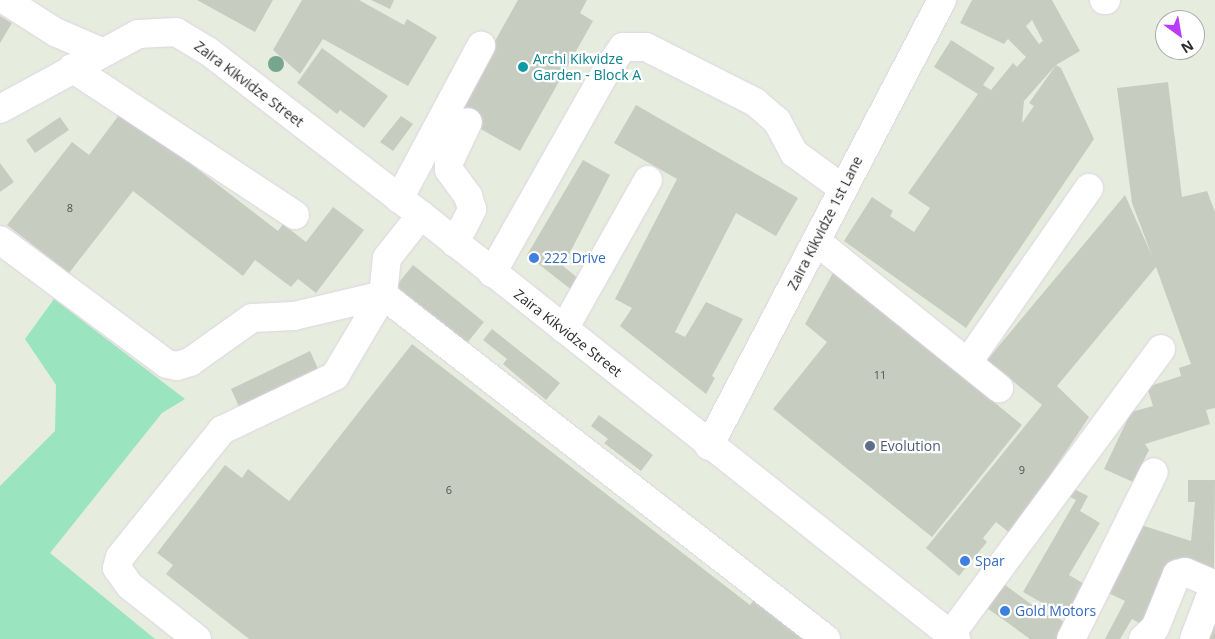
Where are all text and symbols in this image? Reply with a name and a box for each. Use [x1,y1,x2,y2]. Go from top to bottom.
north arrow [1155,10,1205,60]
text: N [1178,36,1198,58]
street label: Zaira Kikvidze Street [191,38,307,130]
place label: Archi Kikvidze Garden - Block A [533,51,641,84]
marker: Archi Kikvidze Garden - Block A [517,61,529,73]
street label: Zaira Kikvidze 1st Lane [784,153,866,293]
house number: 8 [67,201,73,215]
place label: 222 Drive [544,250,606,266]
marker: 222 Drive [528,252,540,264]
street label: Zaira Kikvidze Street [511,286,625,380]
house number: 11 [874,368,886,382]
place label: Evolution [880,438,941,454]
marker: Evolution [864,440,876,452]
house number: 9 [1019,463,1025,477]
house number: 6 [446,483,452,497]
place label: Spar [975,553,1005,569]
marker: Spar [959,555,971,567]
place label: Gold Motors [1015,603,1096,619]
marker: Gold Motors [999,605,1011,617]

